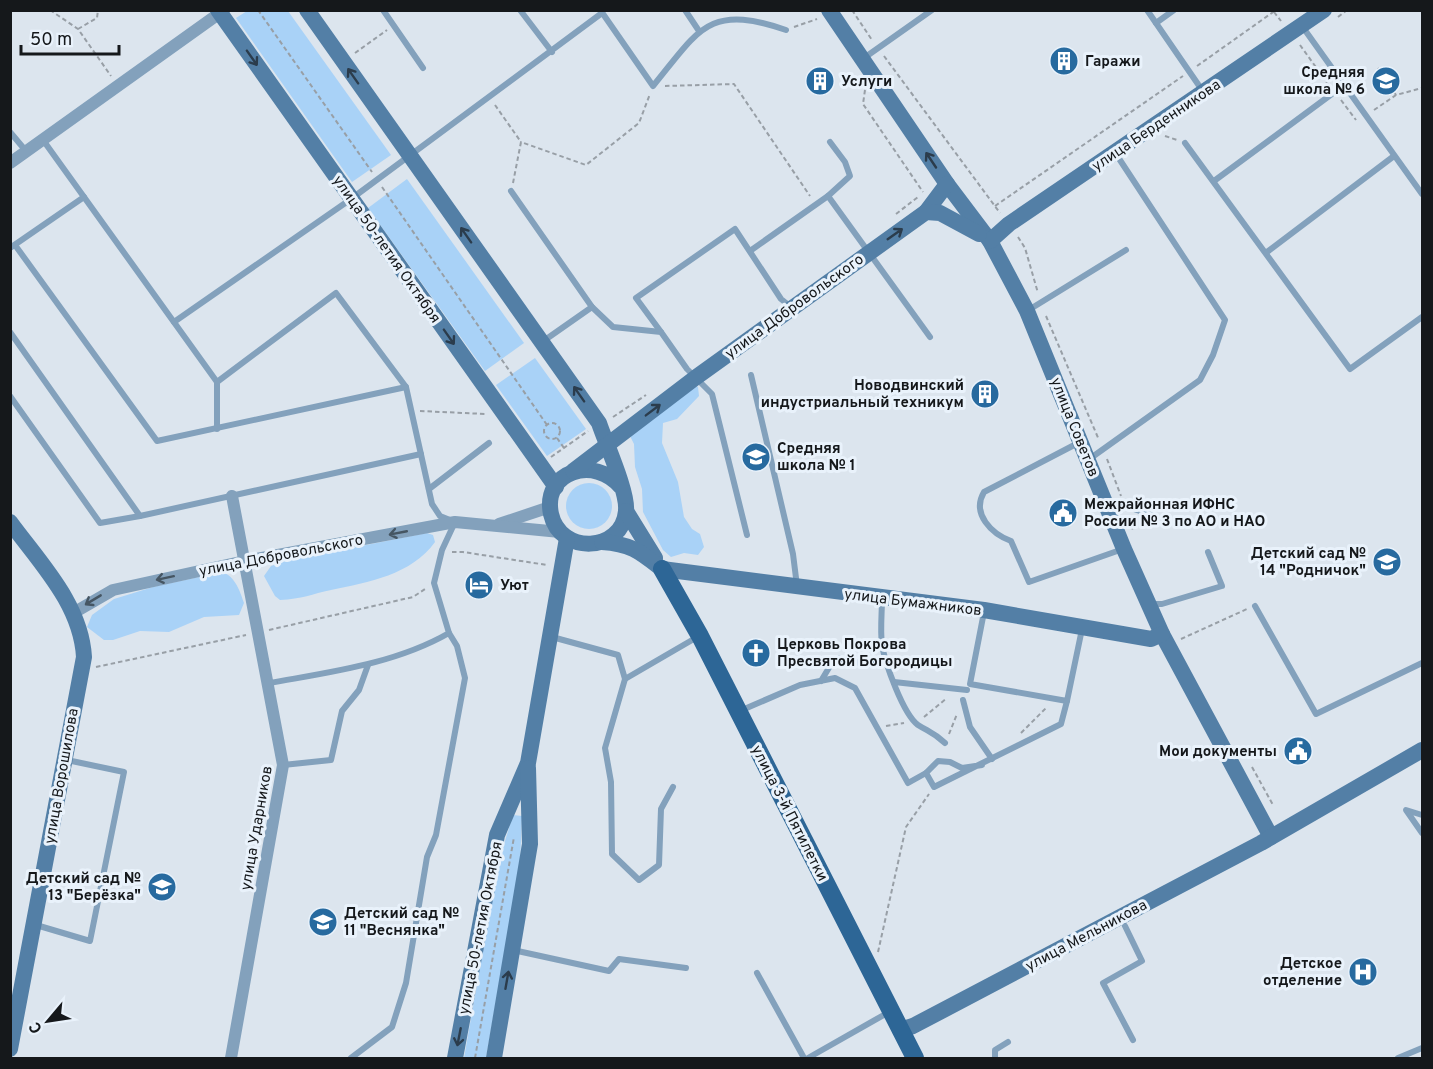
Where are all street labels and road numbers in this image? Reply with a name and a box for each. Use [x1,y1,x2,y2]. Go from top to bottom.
street label: улица Берденникова [1089,76,1225,176]
street label: улица 50-летия Октября [327,172,444,327]
street label: улица Добровольского [722,251,868,364]
street label: улица Советов [1045,375,1102,480]
street label: улица Добровольского [198,531,365,582]
street label: улица Бумажников [843,586,983,621]
street label: улица Ворошилова [41,707,84,846]
street label: улица 3-й Пятилетки [746,742,831,885]
street label: улица Ударников [237,764,278,892]
street label: улица 50-летия Октября [455,840,508,1017]
street label: улица Мельникова [1023,896,1151,976]

